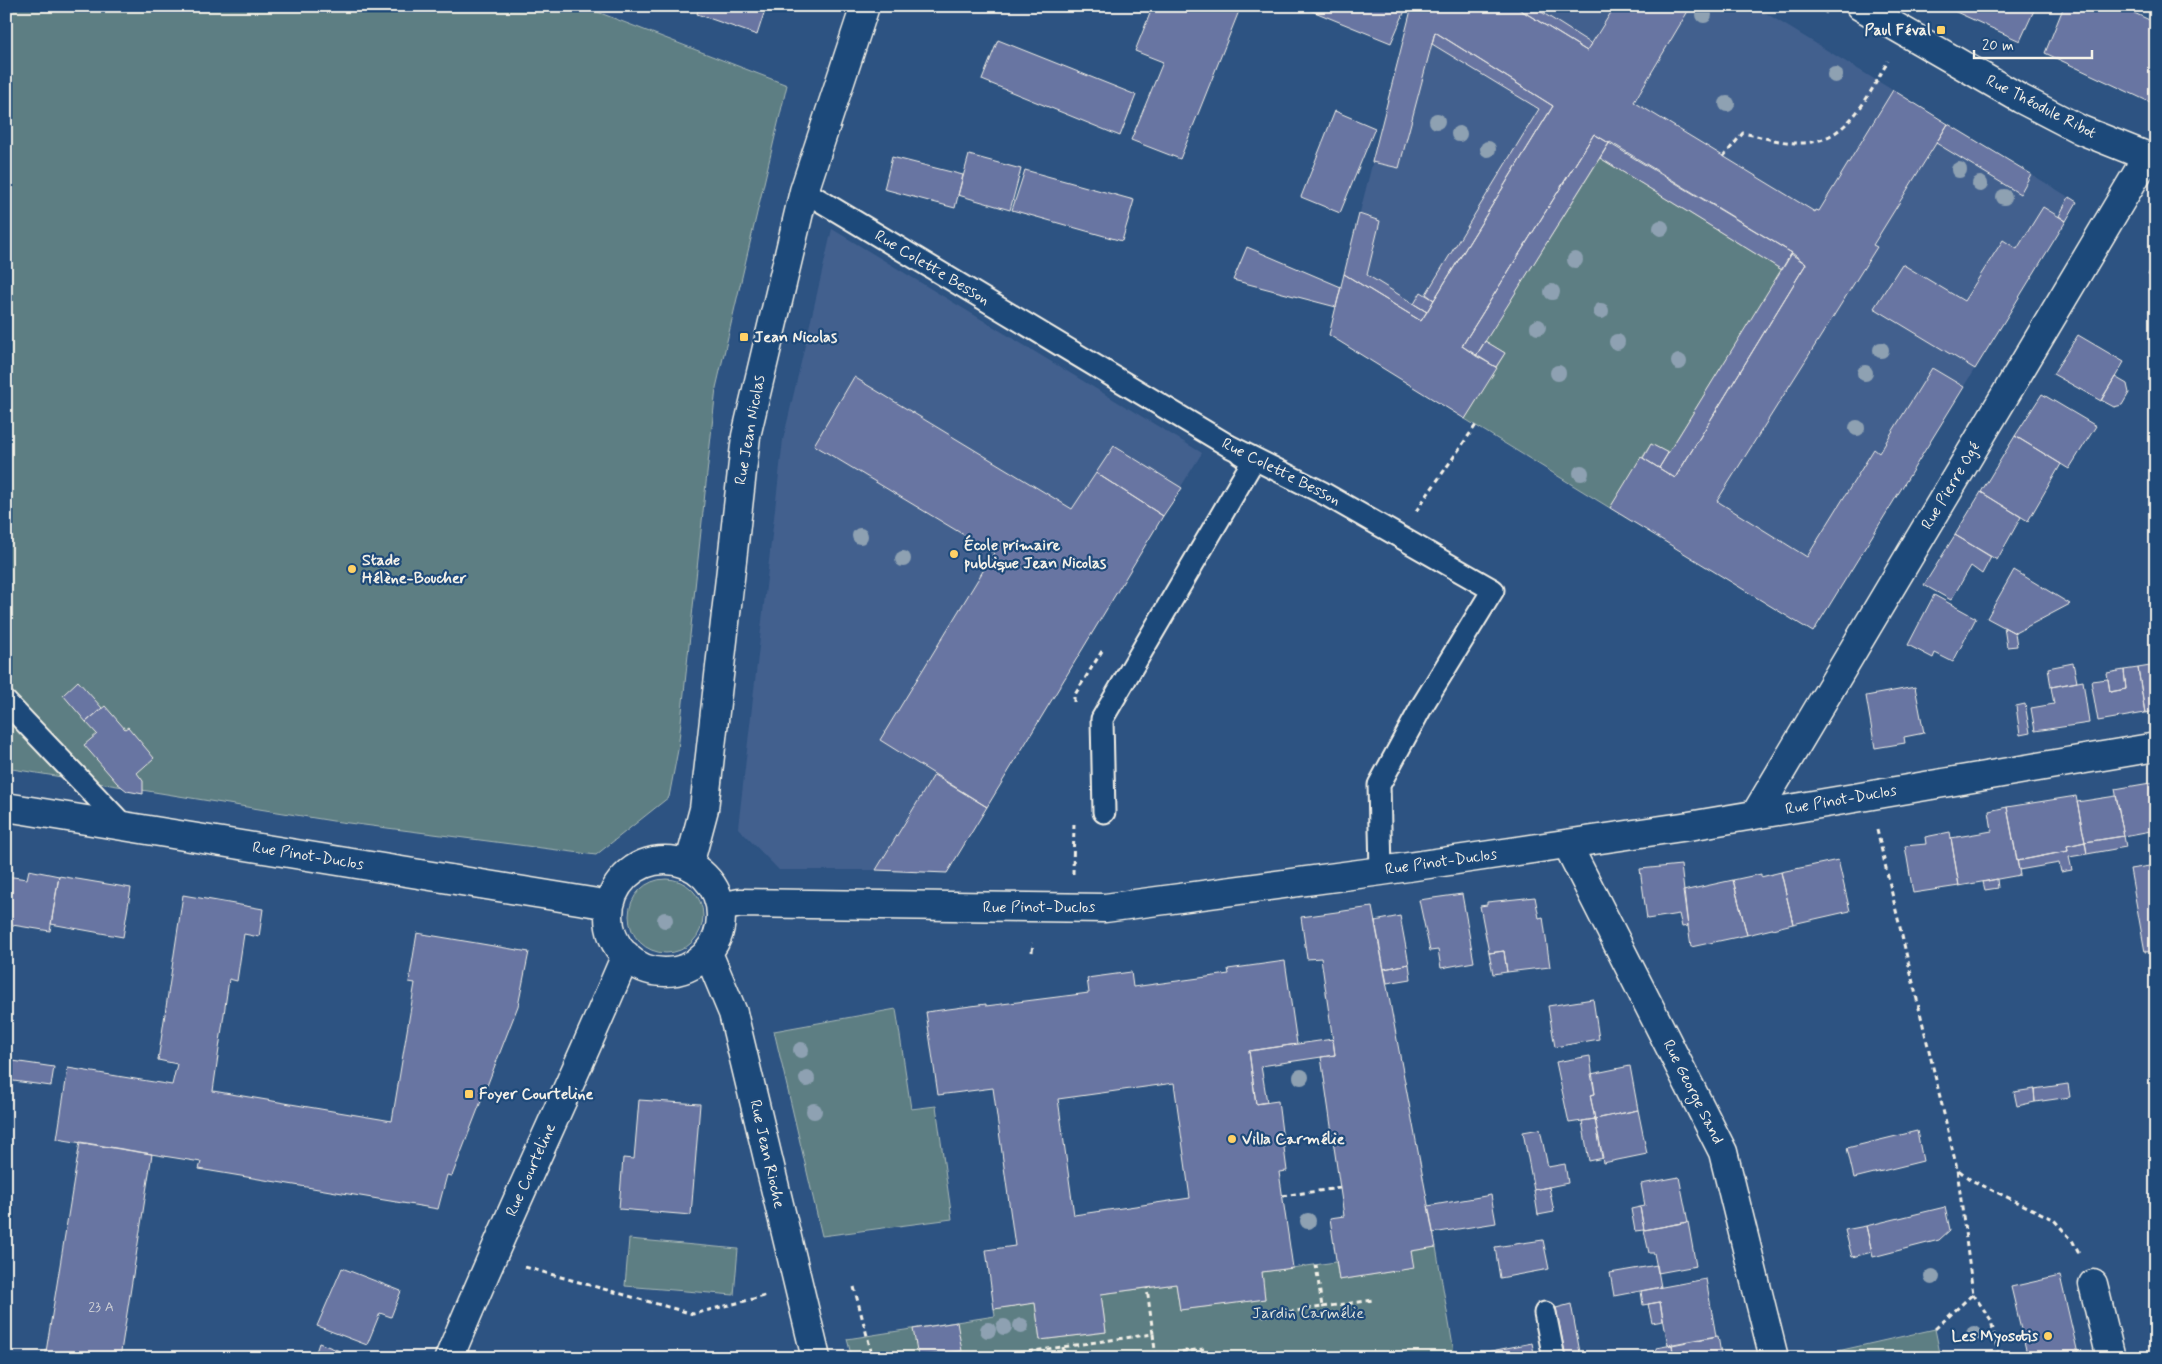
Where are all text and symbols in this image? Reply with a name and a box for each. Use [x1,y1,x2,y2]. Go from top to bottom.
place label: Paul Féval [1864,20,1931,41]
marker: Paul Féval [1935,24,1947,36]
scale bar [1974,28,2092,60]
text: 20 m [1982,36,2014,56]
street label: Rue Théodule Ribot [1982,70,2100,144]
street label: Rue Colette Besson [871,225,993,311]
place label: Jean Nicolas [754,327,838,348]
marker: Jean Nicolas [738,331,750,343]
street label: Rue Jean Nicolas [730,373,770,487]
street label: Rue Colette Besson [1218,433,1344,511]
street label: Rue Pierre Ogé [1917,438,1985,534]
place label: École primaire publique Jean Nicolas [964,534,1107,574]
marker: École primaire publique Jean Nicolas [948,548,960,560]
place label: Stade Hélène-Boucher [362,550,467,589]
marker: Stade Hélène-Boucher [346,563,358,575]
street label: Rue Pinot-Duclos [1784,780,1898,820]
street label: Rue Pinot-Duclos [251,837,365,875]
street label: Rue Pinot-Duclos [1384,844,1498,880]
street label: Rue Pinot-Duclos [983,897,1095,918]
street label: Rue George Sand [1657,1036,1728,1148]
place label: Foyer Courteline [479,1084,594,1105]
marker: Foyer Courteline [463,1088,475,1100]
street label: Rue Jean Rioche [744,1098,790,1211]
street label: Rue Courteline [501,1120,561,1220]
place label: Villa Carmélie [1242,1129,1345,1150]
marker: Villa Carmélie [1226,1133,1238,1145]
house number: 23 A [88,1298,114,1316]
park label: Jardin Carmélie [1252,1303,1364,1324]
place label: Les Myosotis [1951,1326,2039,1347]
marker: Les Myosotis [2042,1330,2054,1342]

